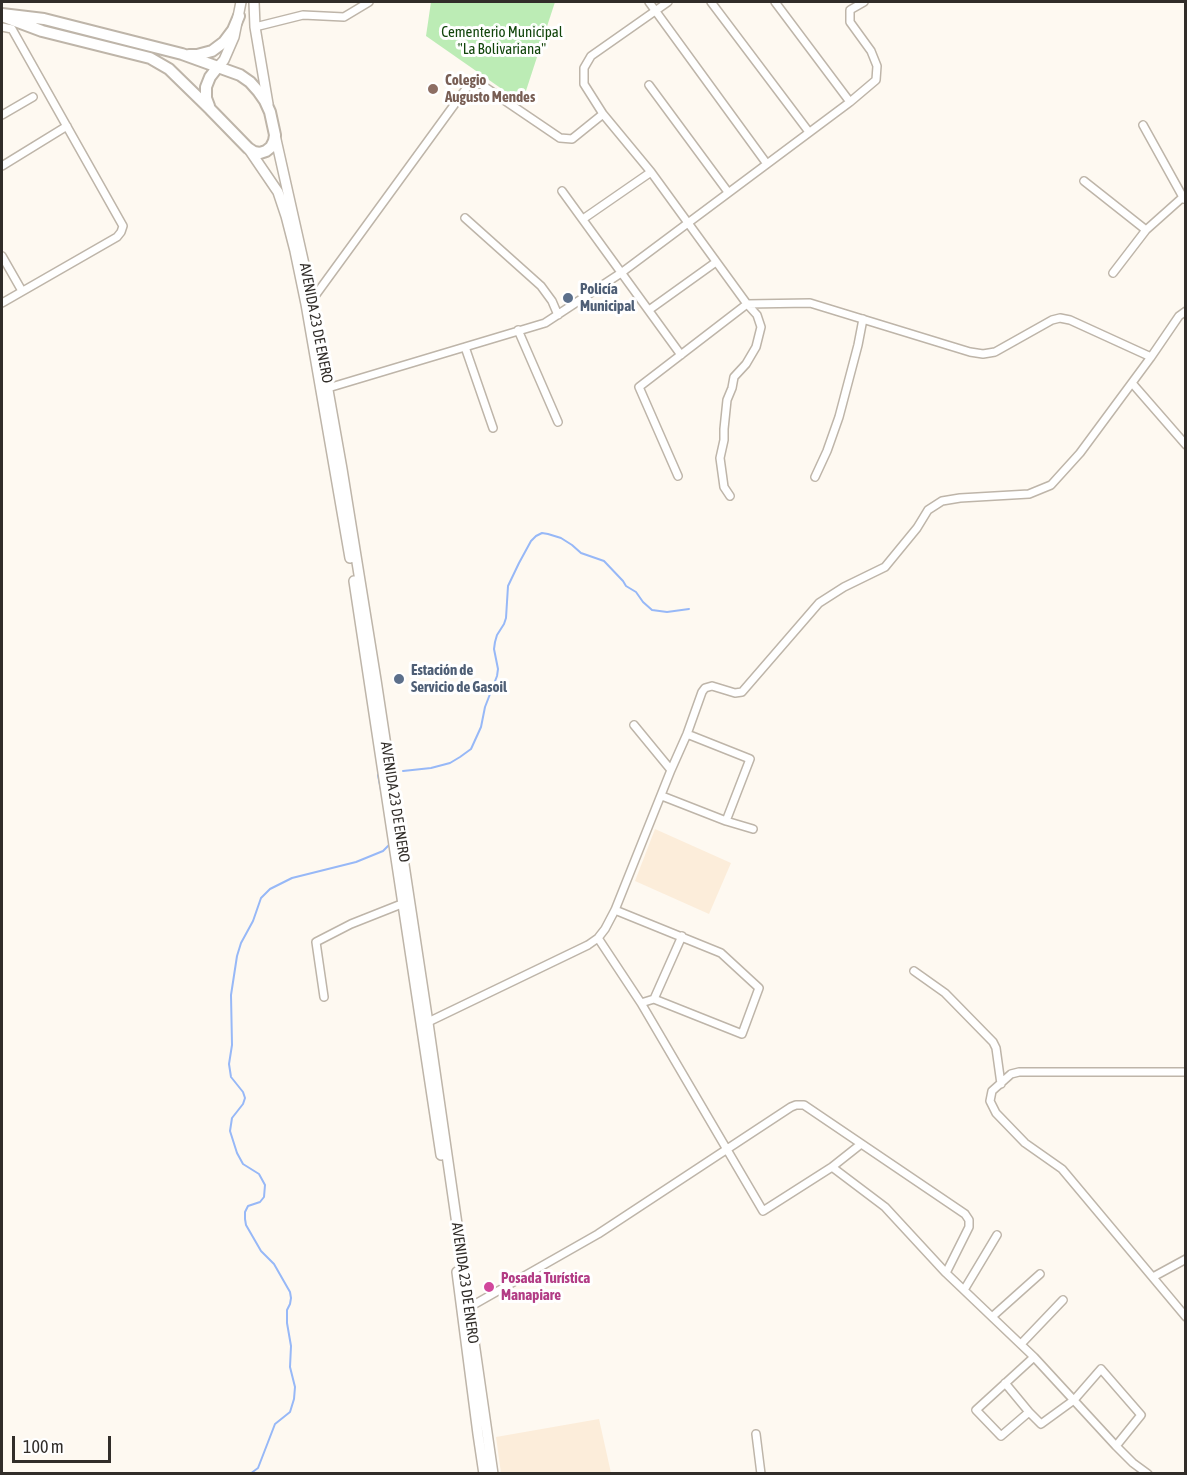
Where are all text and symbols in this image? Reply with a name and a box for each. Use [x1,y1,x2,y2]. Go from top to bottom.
park label: Cementerio Municipal "La Bolivariana" [441,23,563,58]
place label: Colegio Augusto Mendes [445,71,535,106]
marker: Colegio Augusto Mendes [426,82,440,96]
street label: AVENIDA 23 DE ENERO [296,261,336,385]
place label: Policía Municipal [580,280,635,315]
marker: Policía Municipal [561,291,575,305]
place label: Estación de Servicio de Gasoil [411,661,507,696]
marker: Estación de Servicio de Gasoil [392,672,406,686]
street label: AVENIDA 23 DE ENERO [377,740,413,864]
street label: AVENIDA 23 DE ENERO [448,1221,482,1345]
place label: Posada Turística Manapiare [501,1269,590,1304]
marker: Posada Turística Manapiare [482,1280,496,1294]
scale bar [15,1424,114,1462]
text: 100 m [23,1436,64,1457]

